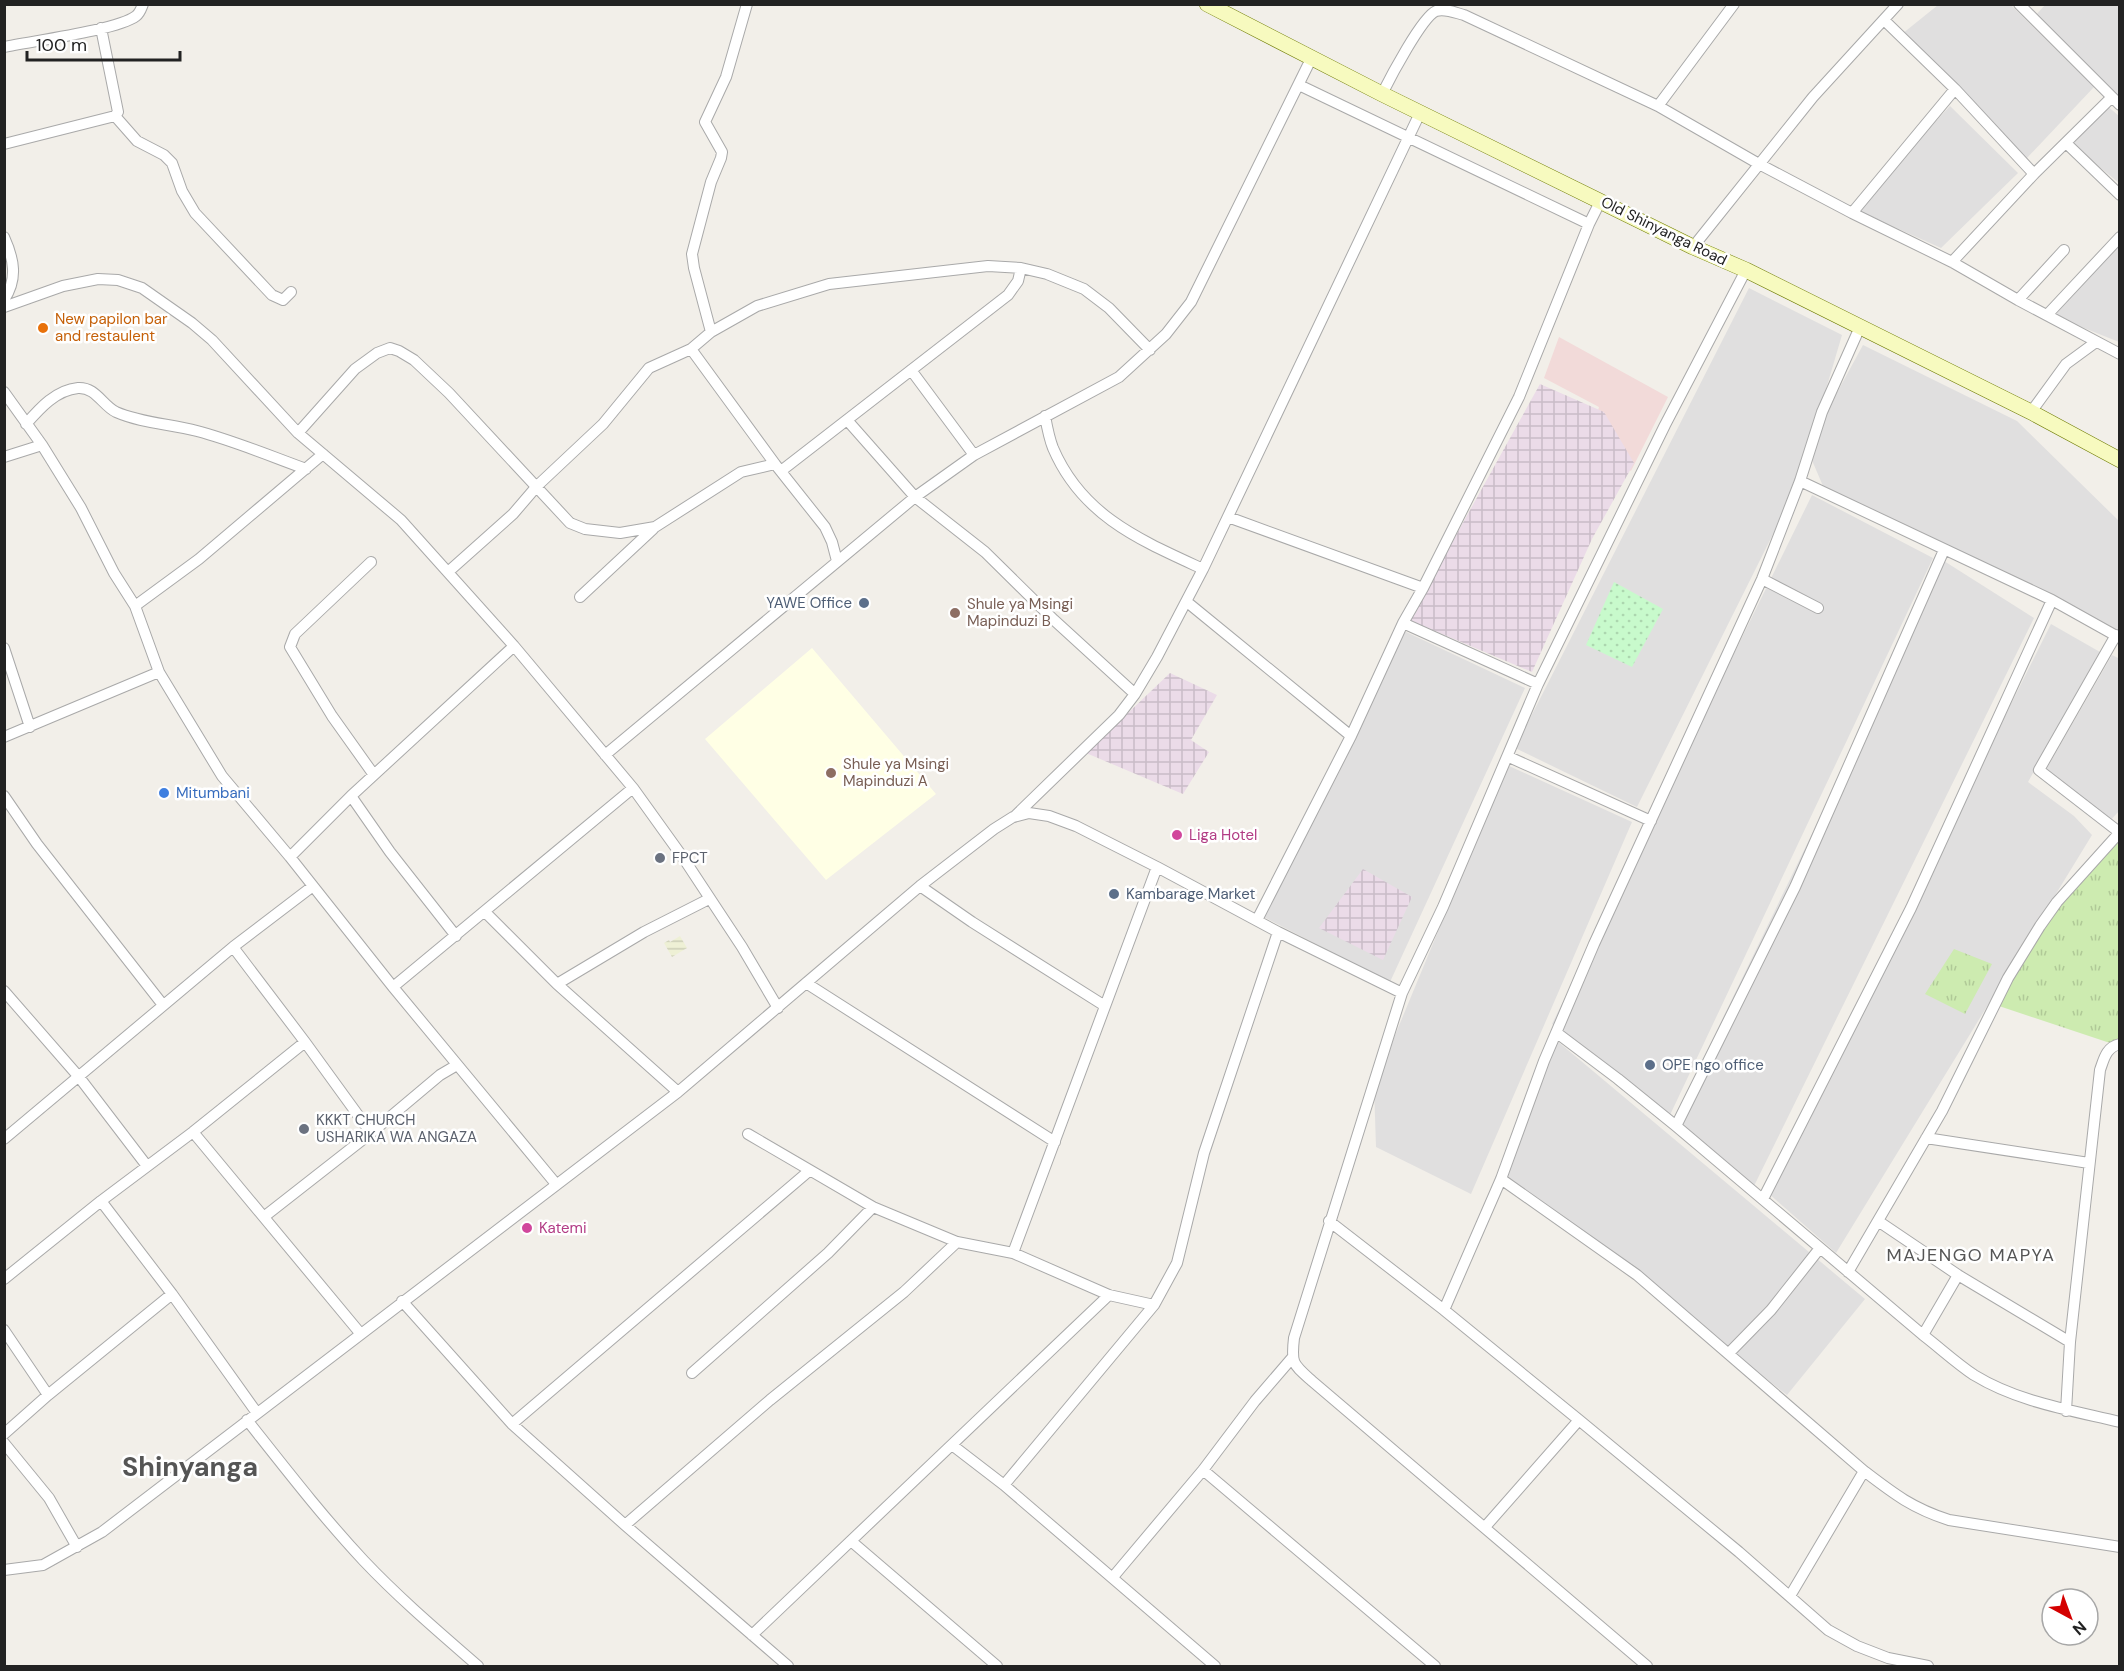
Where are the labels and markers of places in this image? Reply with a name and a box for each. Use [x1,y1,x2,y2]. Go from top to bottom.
place label: New papilon bar and restaulent [55,309,168,346]
marker: New papilon bar and restaulent [36,321,50,335]
place label: YAWE Office [766,593,852,613]
place label: Shule ya Msingi Mapinduzi B [967,594,1073,631]
marker: YAWE Office [857,596,871,610]
marker: Shule ya Msingi Mapinduzi B [948,606,962,620]
place label: Shule ya Msingi Mapinduzi A [843,754,949,791]
marker: Shule ya Msingi Mapinduzi A [824,766,838,780]
place label: Mitumbani [176,783,250,803]
marker: Mitumbani [157,786,171,800]
place label: Liga Hotel [1189,825,1257,845]
marker: Liga Hotel [1170,828,1184,842]
place label: FPCT [672,848,708,868]
marker: FPCT [653,851,667,865]
place label: Kambarage Market [1126,884,1255,904]
marker: Kambarage Market [1107,887,1121,901]
place label: OPE ngo office [1662,1055,1764,1075]
marker: OPE ngo office [1643,1058,1657,1072]
place label: KKKT CHURCH USHARIKA WA ANGAZA [316,1110,477,1147]
marker: KKKT CHURCH USHARIKA WA ANGAZA [297,1122,311,1136]
place label: Katemi [539,1218,587,1238]
marker: Katemi [520,1221,534,1235]

